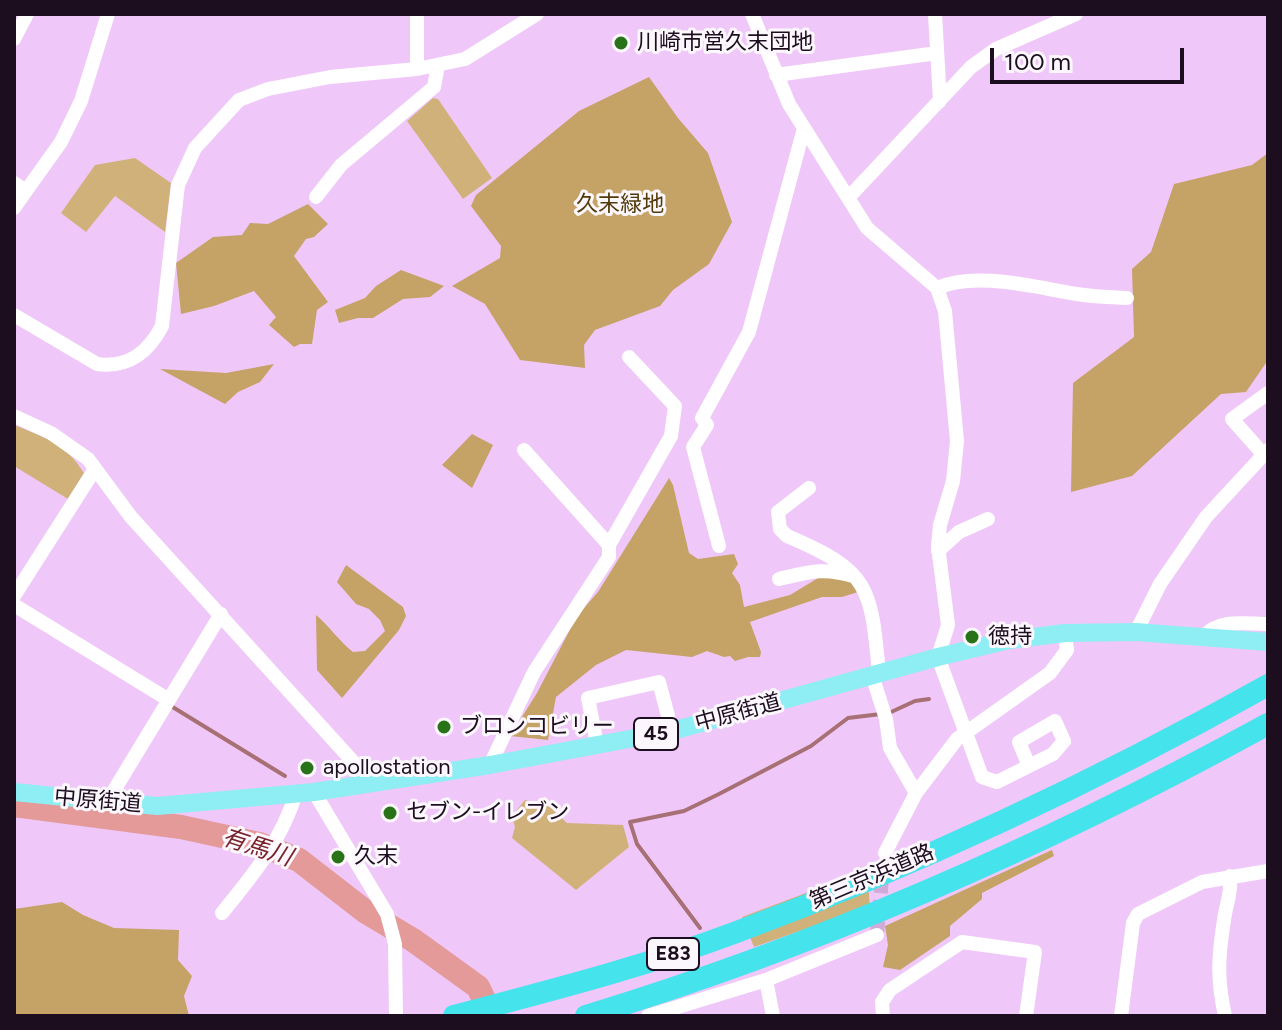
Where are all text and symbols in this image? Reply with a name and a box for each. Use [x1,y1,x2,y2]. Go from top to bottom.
place label: 川崎市営久末団地 [637,30,813,56]
scale bar [994,32,1188,82]
marker: 川崎市営久末団地 [612,34,630,52]
text: 100 m [1004,47,1071,76]
park label: 久末緑地 [576,192,664,218]
place label: 徳持 [988,624,1032,650]
marker: 徳持 [963,628,981,646]
street label: 中原街道 [692,689,784,737]
place label: ブロンコビリー [460,714,614,740]
marker: ブロンコビリー [435,718,453,736]
road number: 45 [634,718,678,750]
place label: apollostation [323,755,451,781]
marker: apollostation [298,759,316,777]
street label: 中原街道 [53,784,143,818]
place label: セブン-イレブン [406,800,569,826]
marker: セブン-イレブン [381,804,399,822]
water label: 有馬川 [218,823,296,873]
street label: 第三京浜道路 [806,839,938,915]
place label: 久末 [354,844,398,870]
marker: 久末 [329,848,347,866]
road number: E83 [647,938,699,970]

